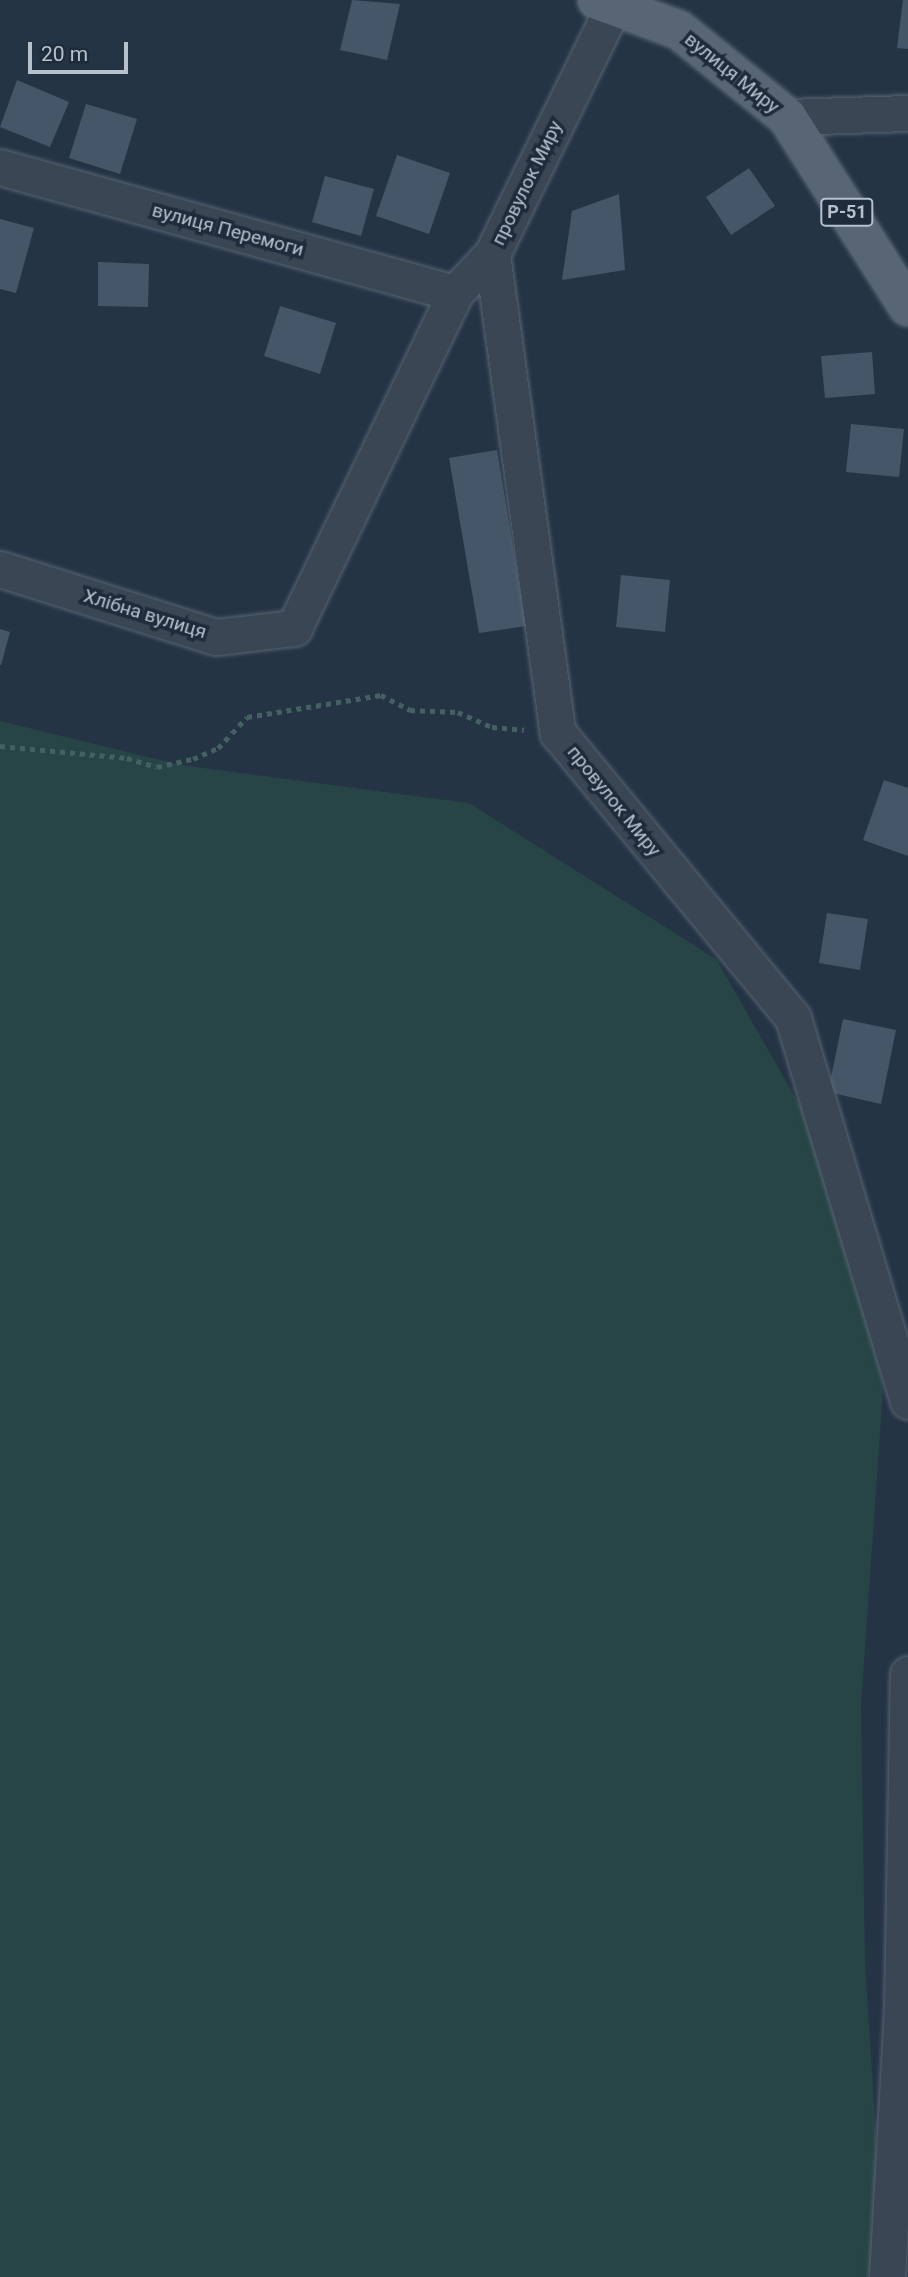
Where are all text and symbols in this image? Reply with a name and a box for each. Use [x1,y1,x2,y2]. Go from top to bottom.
scale bar [32,28,131,72]
street label: вулиця Миру [680,28,784,118]
text: 20 m [41,42,88,66]
street label: провулок Миру [487,117,567,249]
road number: Р-51 [819,197,875,226]
street label: вулиця Перемоги [150,199,306,261]
street label: Хлібна вулиця [81,585,209,643]
street label: провулок Миру [562,741,666,861]

